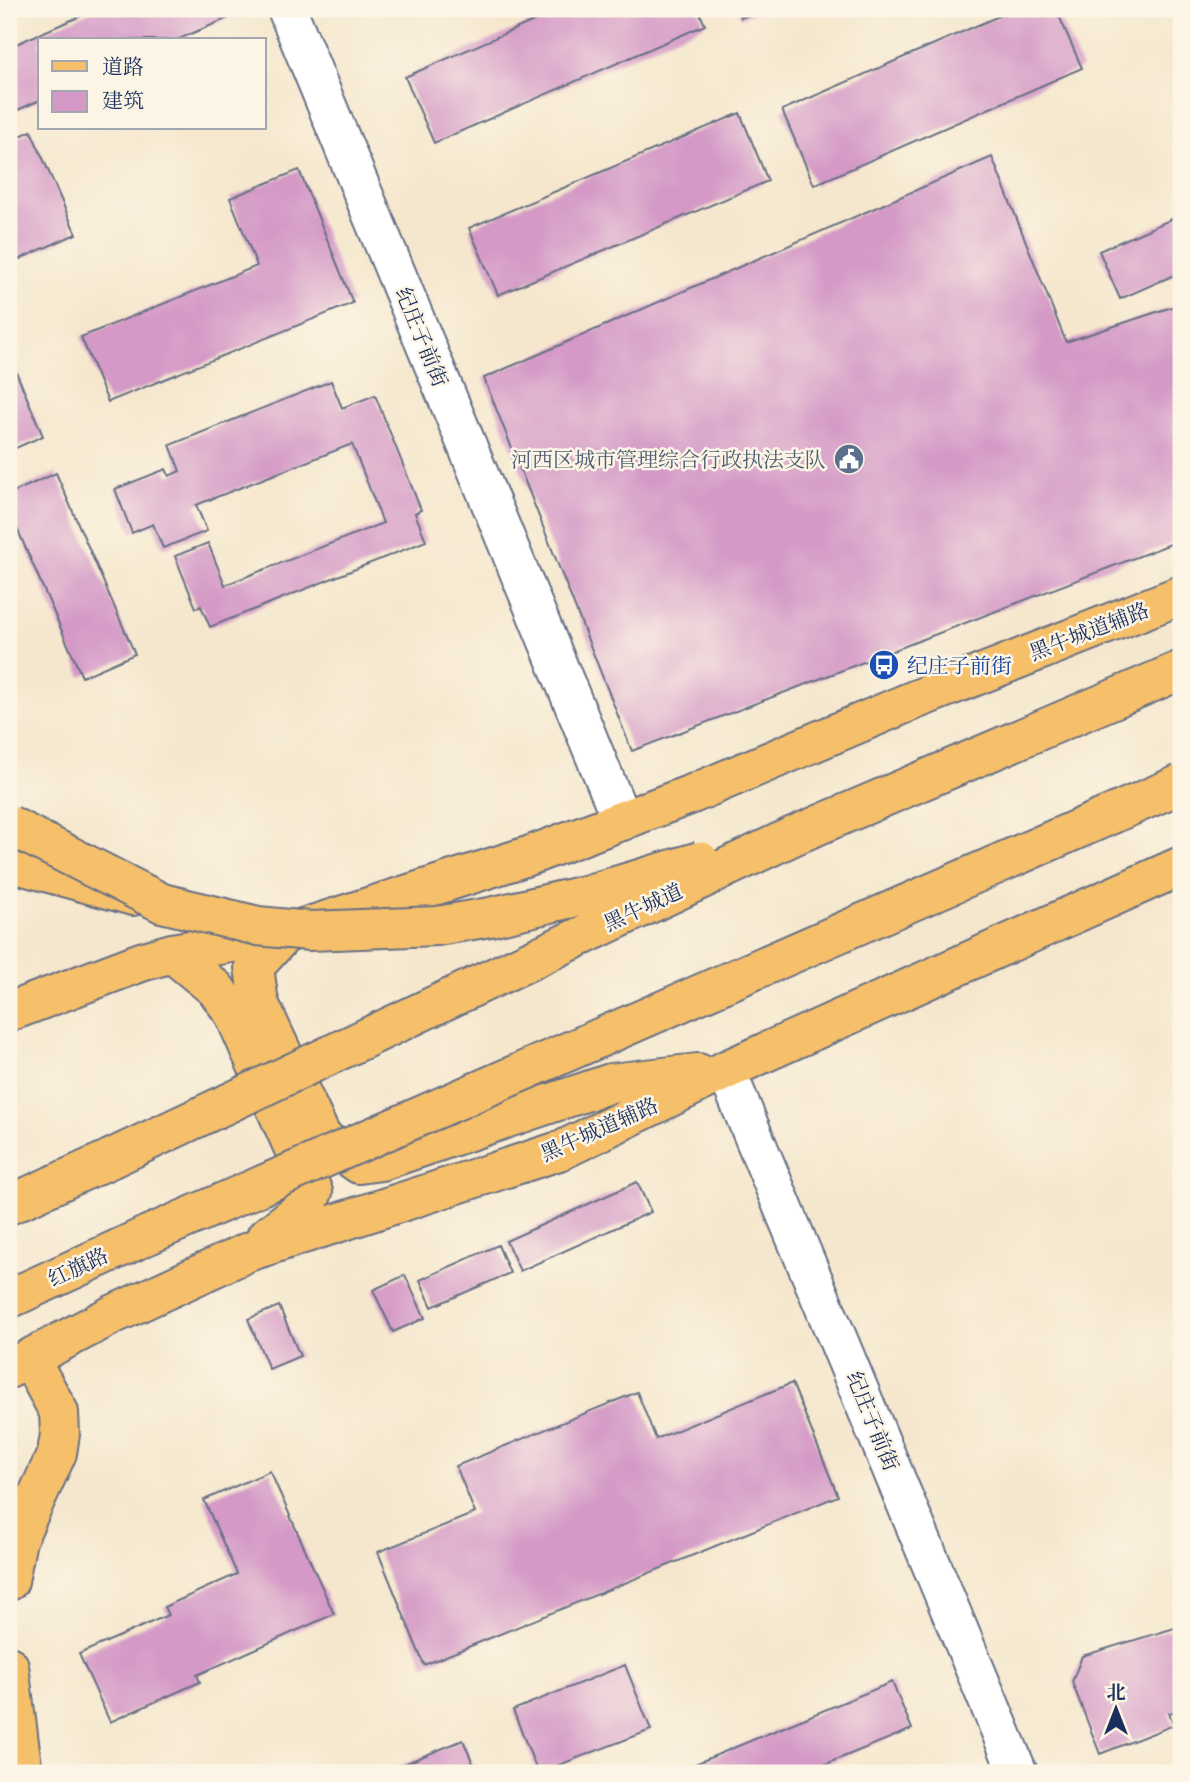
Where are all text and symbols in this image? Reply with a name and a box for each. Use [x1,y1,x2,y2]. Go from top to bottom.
legend [38,38,266,130]
text: 道路 [102,54,144,79]
text: 建筑 [102,88,144,113]
street label: 纪庄子前街 [391,284,453,390]
public building icon: 河西区城市管理综合行政执法支队 [832,442,866,476]
place label: 河西区城市管理综合行政执法支队 [511,447,826,472]
street label: 黑牛城道辅路 [1026,597,1152,665]
bus stop icon: 纪庄子前街 [867,648,901,682]
place label: 纪庄子前街 [907,653,1012,678]
street label: 黑牛城道 [600,878,686,936]
street label: 黑牛城道辅路 [536,1092,662,1166]
street label: 红旗路 [44,1242,112,1292]
street label: 纪庄子前街 [842,1368,904,1474]
north arrow [1082,1674,1152,1744]
text: 北 [1106,1681,1126,1704]

